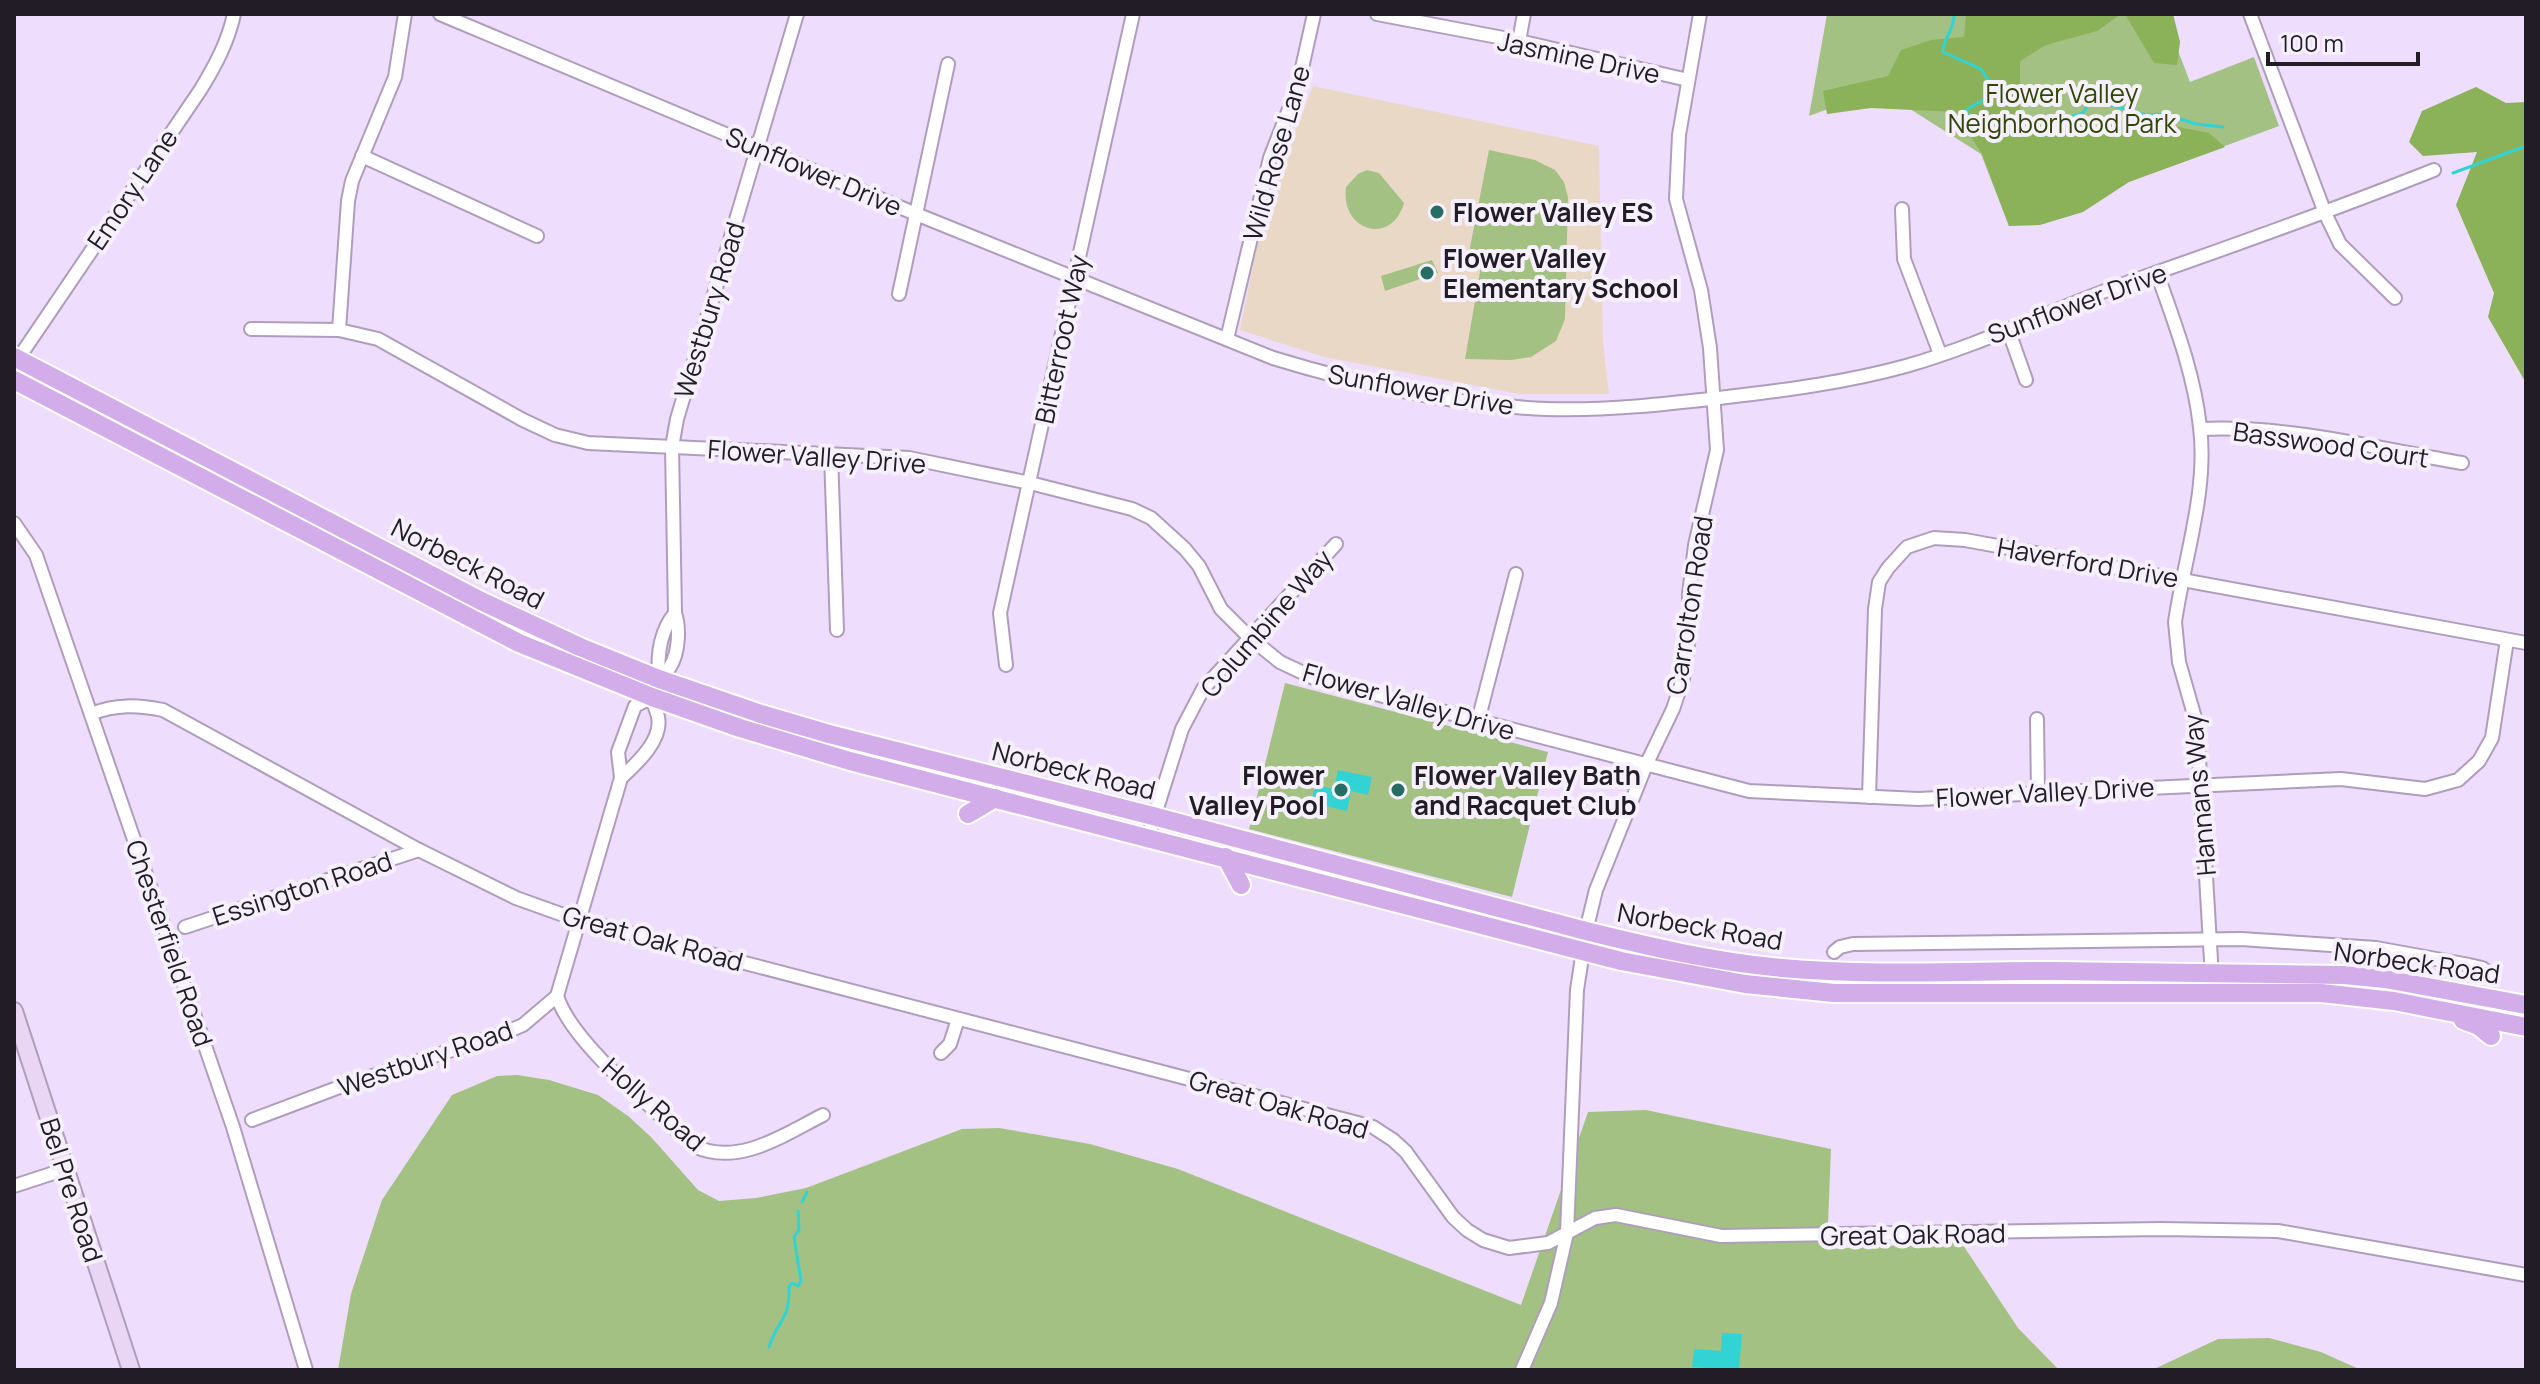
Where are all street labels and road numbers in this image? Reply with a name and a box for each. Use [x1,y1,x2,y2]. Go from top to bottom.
street label: Jasmine Drive [1495,22,1663,92]
street label: Wild Rose Lane [1234,61,1318,245]
street label: Sunflower Drive [720,118,908,224]
street label: Emory Lane [78,122,186,256]
street label: Westbury Road [665,217,753,403]
street label: Bitterroot Way [1026,251,1097,427]
street label: Sunflower Drive [1983,254,2171,352]
street label: Sunflower Drive [1325,355,1517,423]
street label: Basswood Court [2231,412,2431,476]
street label: Flower Valley Drive [707,430,927,482]
street label: Norbeck Road [385,509,551,617]
street label: Carrolton Road [1657,513,1721,697]
street label: Haverford Drive [1994,528,2182,596]
street label: Columbine Way [1192,541,1341,705]
street label: Flower Valley Drive [1299,654,1519,748]
street label: Hannans Way [2174,712,2224,877]
street label: Norbeck Road [989,732,1159,808]
street label: Flower Valley Drive [1935,768,2155,816]
street label: Chesterfield Road [118,835,222,1051]
street label: Essington Road [208,842,396,934]
street label: Norbeck Road [1615,894,1785,958]
street label: Great Oak Road [559,897,747,979]
street label: Norbeck Road [2332,933,2502,991]
street label: Westbury Road [333,1011,517,1105]
street label: Holly Road [595,1049,713,1159]
street label: Great Oak Road [1185,1061,1373,1147]
street label: Bel Pre Road [32,1113,112,1267]
street label: Great Oak Road [1820,1214,2006,1254]

